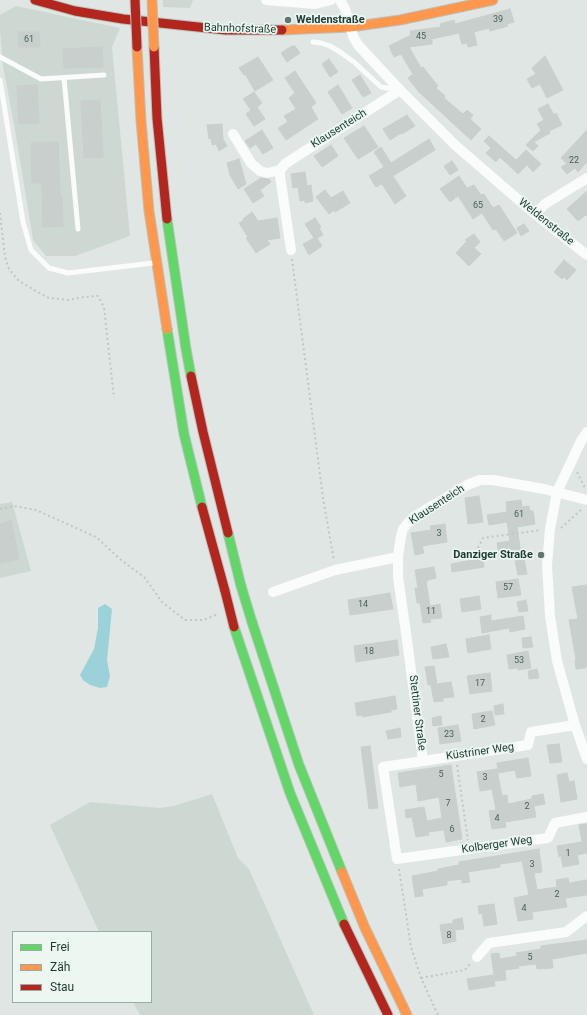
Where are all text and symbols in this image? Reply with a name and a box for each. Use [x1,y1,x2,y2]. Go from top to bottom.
place label: Weldenstraße [296,13,365,27]
marker: Weldenstraße [283,15,293,25]
house number: 39 [493,15,503,25]
street label: Bahnhofstraße [204,21,276,37]
house number: 45 [416,32,426,42]
house number: 61 [24,35,34,45]
street label: Klausenteich [309,107,369,151]
house number: 22 [569,156,579,166]
street label: Weldenstraße [516,196,576,248]
house number: 65 [473,201,483,211]
street label: Klausenteich [407,482,467,528]
house number: 61 [514,510,524,520]
house number: 3 [436,529,442,539]
place label: Danziger Straße [453,548,533,562]
marker: Danziger Straße [536,550,546,560]
house number: 57 [503,583,513,593]
house number: 14 [358,600,368,610]
house number: 11 [426,607,436,617]
house number: 18 [364,647,374,657]
house number: 53 [514,656,524,666]
street label: Stettiner Straße [406,674,428,752]
house number: 17 [475,679,485,689]
house number: 2 [480,715,486,725]
house number: 23 [444,730,454,740]
street label: Küstriner Weg [445,741,515,763]
house number: 5 [438,770,444,780]
house number: 3 [482,773,488,783]
house number: 7 [445,799,451,809]
house number: 2 [524,802,530,812]
house number: 4 [494,814,500,824]
house number: 6 [449,825,455,835]
street label: Kolberger Weg [461,833,533,857]
house number: 1 [565,849,571,859]
house number: 3 [529,860,535,870]
house number: 2 [554,890,560,900]
house number: 4 [521,904,527,914]
legend [12,931,152,1003]
house number: 8 [446,931,452,941]
text: Frei [50,940,70,954]
house number: 5 [527,953,533,963]
text: Zäh [50,960,70,974]
text: Stau [50,980,74,994]

